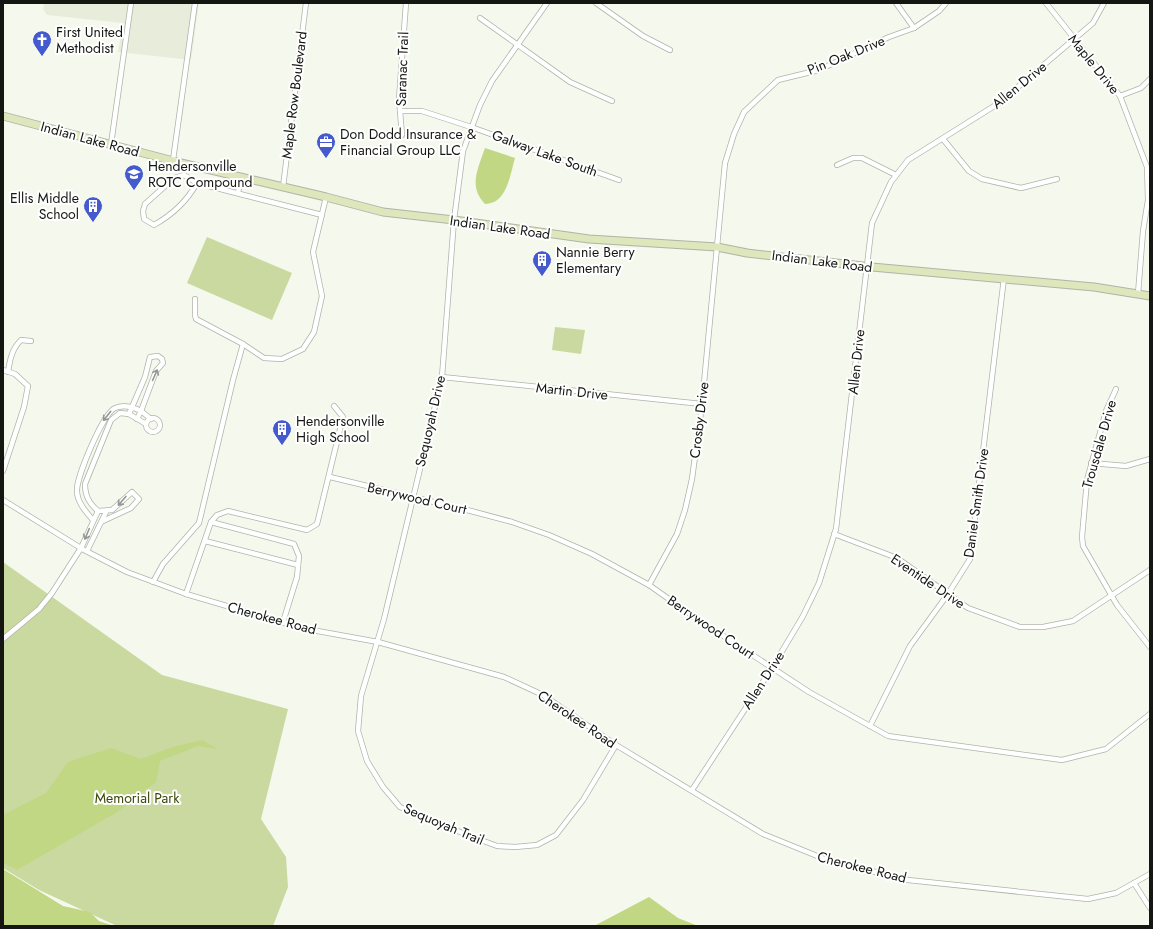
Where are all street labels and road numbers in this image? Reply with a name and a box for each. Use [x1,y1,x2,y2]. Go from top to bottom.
street label: Maple Row Boulevard [276,30,312,160]
street label: Pin Oak Drive [804,30,888,80]
street label: Maple Drive [1064,30,1124,98]
street label: Saranac Trail [391,31,413,107]
street label: Allen Drive [987,57,1051,113]
street label: Indian Lake Road [38,116,142,162]
street label: Galway Lake South [489,125,601,181]
street label: Indian Lake Road [448,210,552,244]
street label: Indian Lake Road [771,245,873,277]
street label: Allen Drive [843,328,869,396]
street label: Sequoyah Drive [410,373,450,469]
street label: Martin Drive [535,377,609,405]
street label: Crosby Drive [684,381,714,459]
street label: Trousdale Drive [1077,397,1121,491]
street label: Daniel Smith Drive [958,447,994,559]
street label: Berrywood Court [365,477,469,519]
street label: Eventide Drive [887,549,969,613]
street label: Berrywood Court [663,590,759,664]
street label: Cherokee Road [225,597,319,639]
street label: Allen Drive [737,647,789,713]
street label: Cherokee Road [534,685,620,753]
street label: Sequoyah Trail [401,798,487,850]
street label: Cherokee Road [815,846,909,888]

